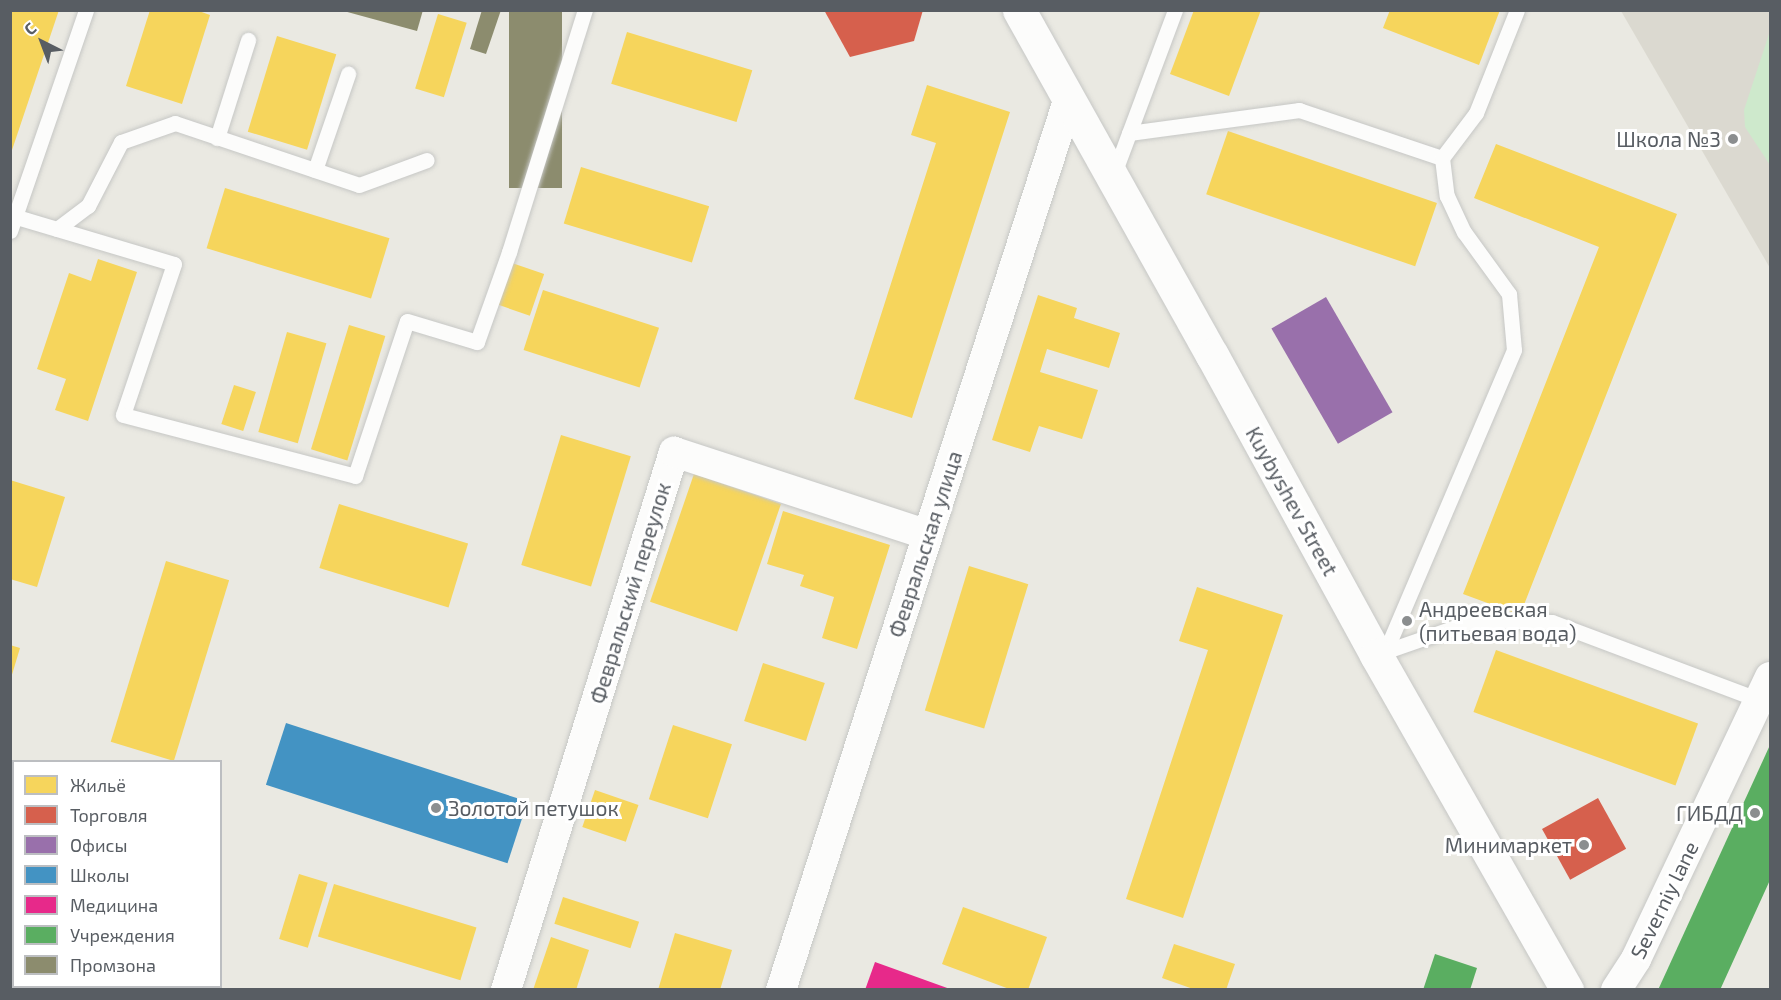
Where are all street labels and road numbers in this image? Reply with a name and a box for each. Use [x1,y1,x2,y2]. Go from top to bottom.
street label: Kuybyshev Street [1241,422,1343,580]
street label: Февральская улица [883,448,967,640]
street label: Февральский переулок [584,479,676,707]
street label: Severniy lane [1625,837,1703,963]

